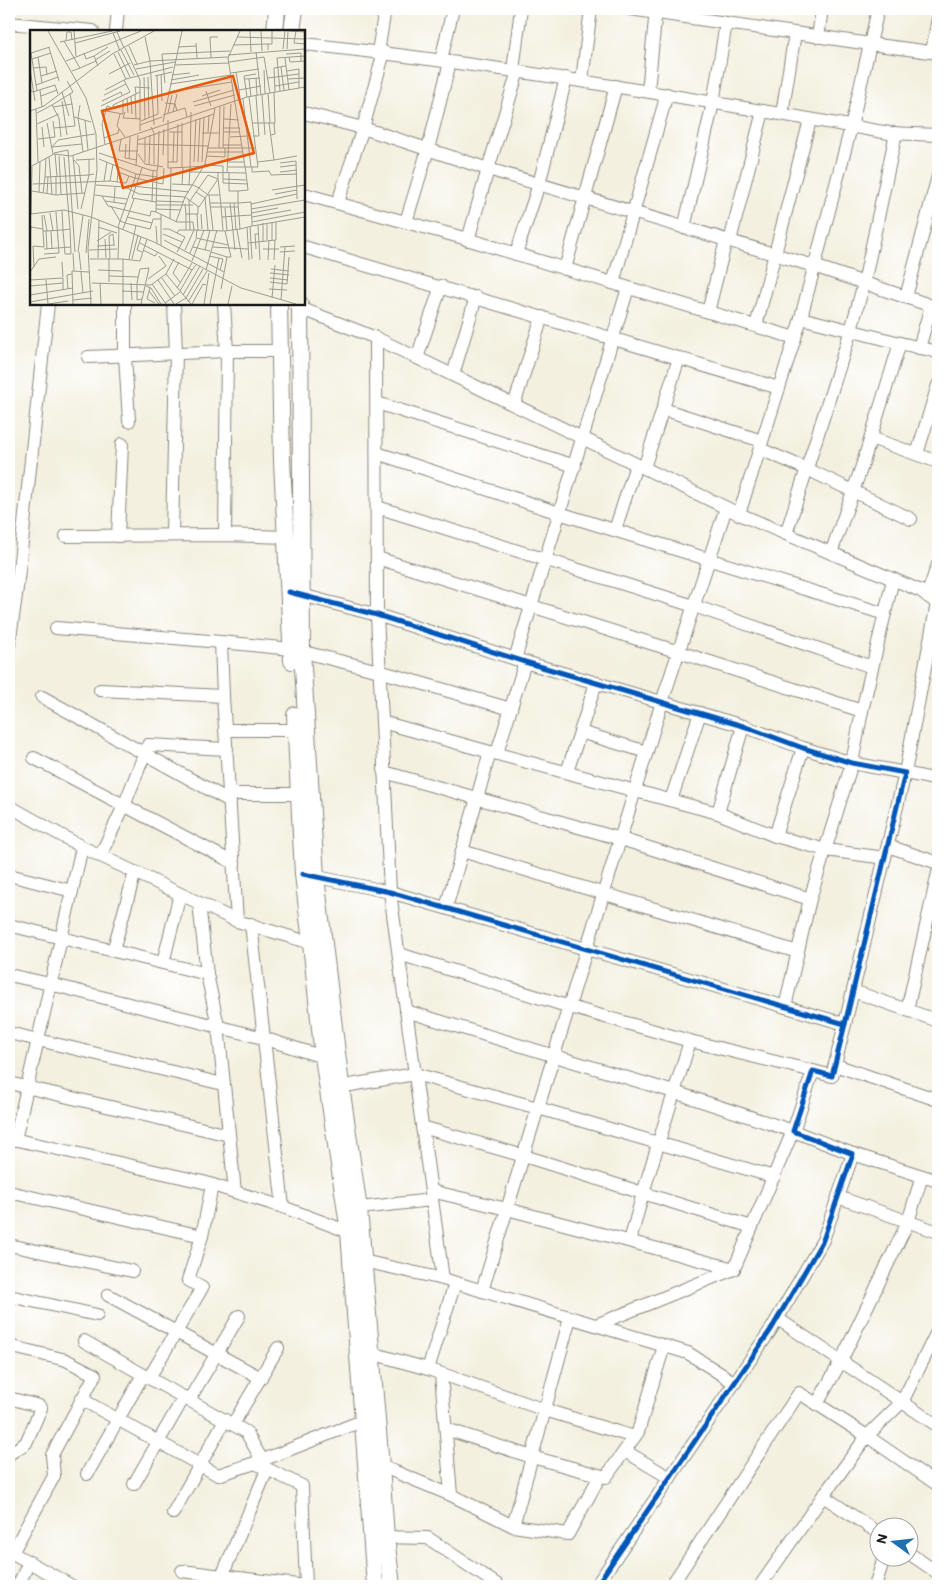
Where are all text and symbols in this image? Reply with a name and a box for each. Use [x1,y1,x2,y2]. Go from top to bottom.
inset map [30,30,305,305]
north arrow [870,1518,920,1568]
text: N [872,1532,891,1546]

